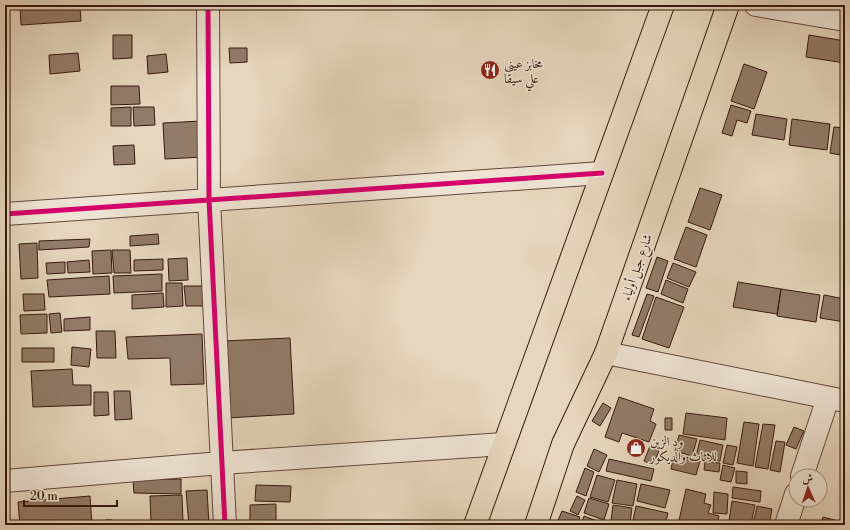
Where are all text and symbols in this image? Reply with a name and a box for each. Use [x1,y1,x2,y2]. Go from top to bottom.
place label: مخابز عيني علي سيقا [504,56,543,92]
restaurant icon: مخابز عيني علي سيقا [479,59,501,81]
street label: شارع جبل أولياء [617,231,659,304]
place label: ود الزين للاثاث والديكور [648,434,717,465]
shop icon: ود الزين للاثاث والديكور [625,437,647,459]
north arrow [788,468,828,508]
text: ش [802,472,813,486]
scale bar [24,482,117,508]
text: 20 m [30,489,58,504]

